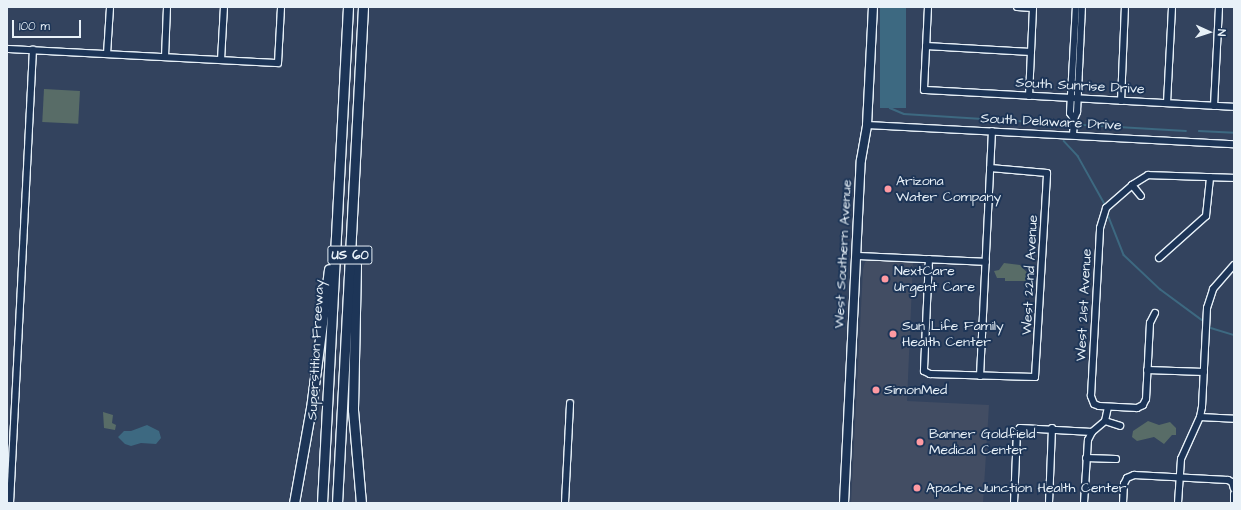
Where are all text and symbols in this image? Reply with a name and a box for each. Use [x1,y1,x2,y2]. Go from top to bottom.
scale bar [14,12,83,38]
north arrow [1189,12,1229,52]
text: 100 m [19,18,50,35]
text: N [1214,29,1229,36]
street label: South Sunrise Drive [1015,74,1145,98]
street label: South Delaware Drive [980,110,1122,134]
place label: Arizona Water Company [896,173,1001,206]
street label: West Southern Avenue [831,179,855,329]
marker: Arizona Water Company [883,184,893,194]
street label: West 22nd Avenue [1018,214,1042,336]
road number: US 60 [327,244,373,266]
street label: West 21st Avenue [1073,248,1095,362]
place label: NextCare Urgent Care [894,263,975,296]
marker: NextCare Urgent Care [879,273,891,285]
street label: Superstition Freeway [304,279,328,421]
place label: Sun Life Family Health Center [902,318,1004,350]
marker: Sun Life Family Health Center [887,328,899,340]
place label: SimonMed [884,382,947,398]
marker: SimonMed [871,385,881,395]
place label: Banner Goldfield Medical Center [929,426,1035,458]
marker: Banner Goldfield Medical Center [914,436,926,448]
place label: Apache Junction Health Center [926,480,1127,496]
marker: Apache Junction Health Center [911,482,923,494]

